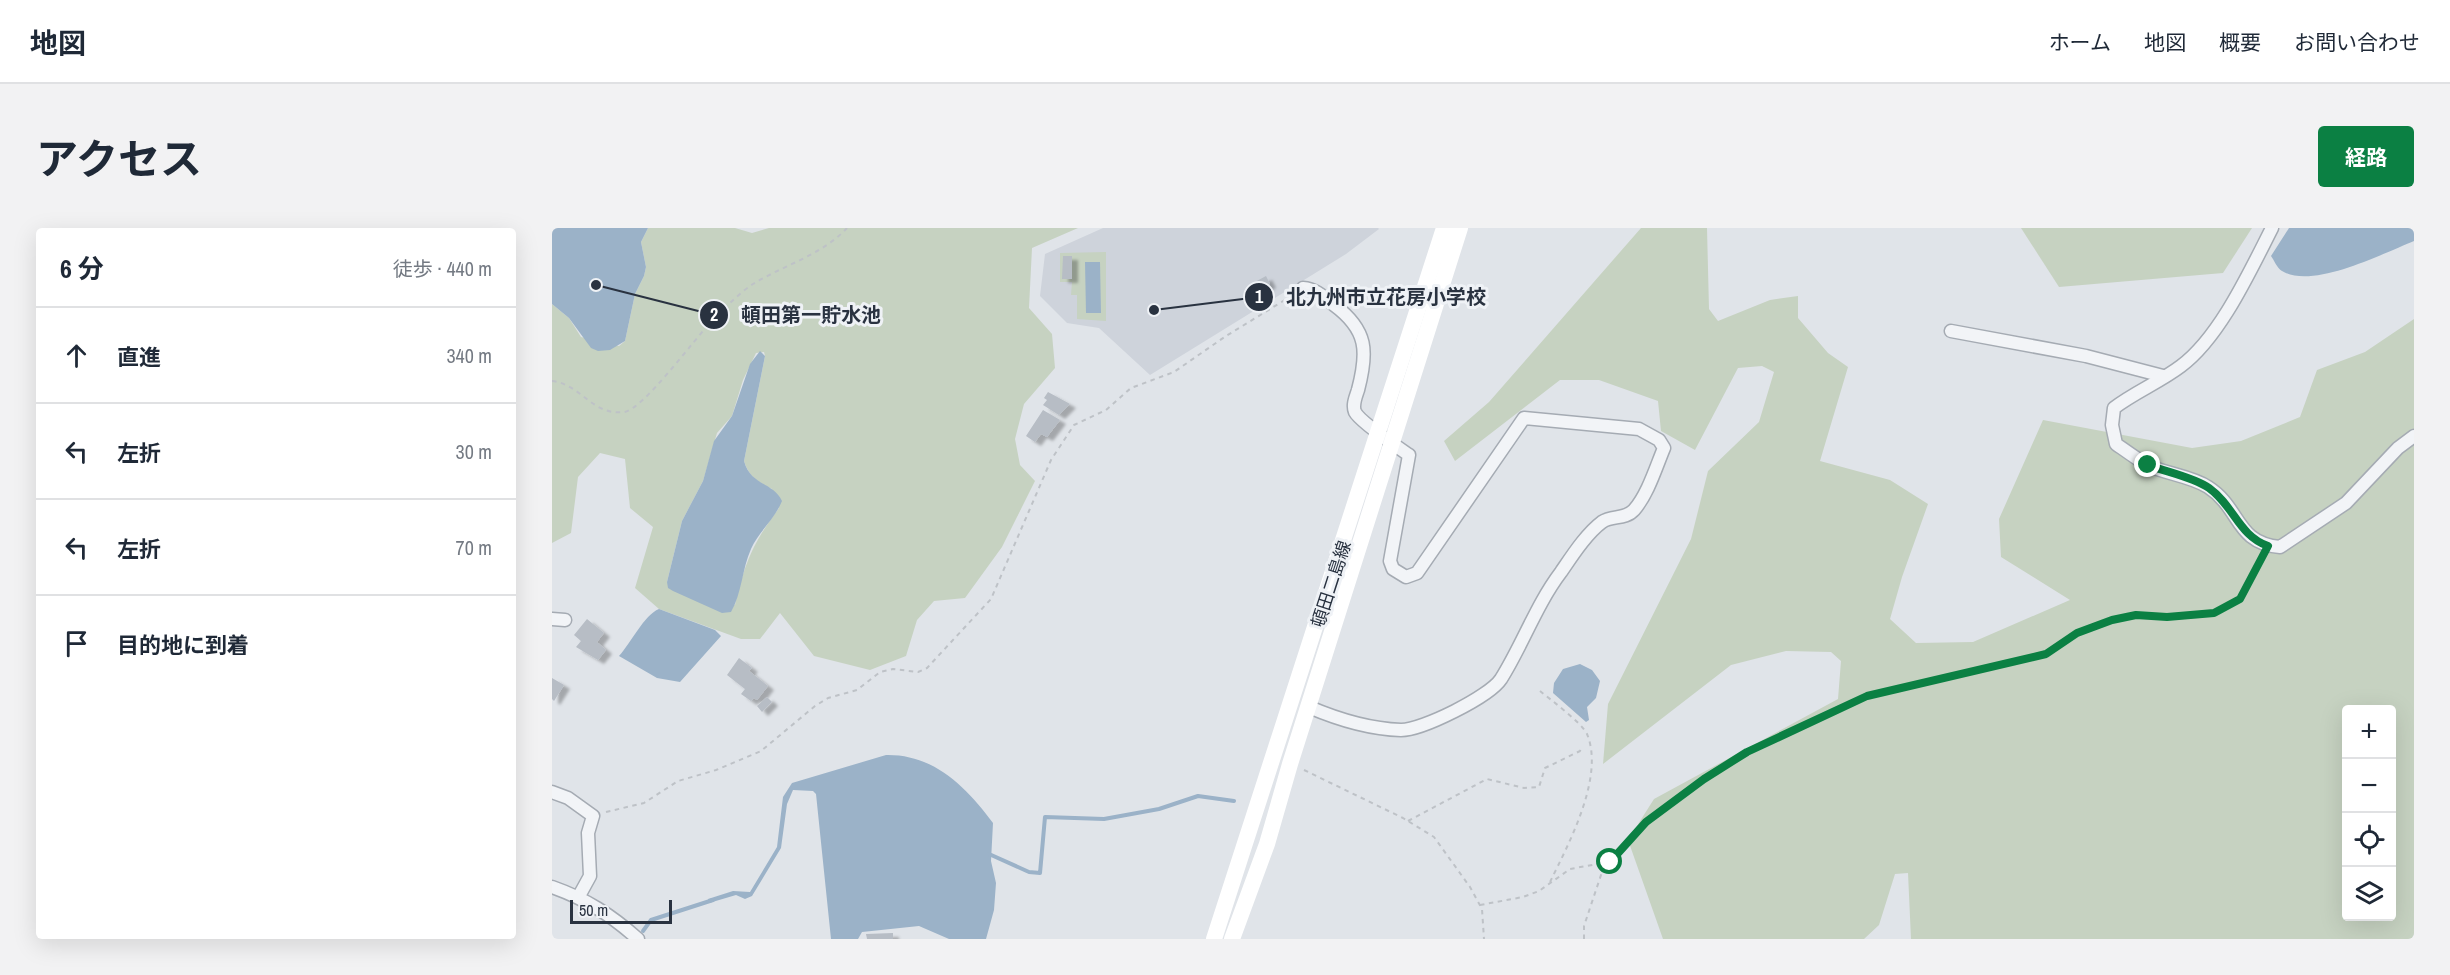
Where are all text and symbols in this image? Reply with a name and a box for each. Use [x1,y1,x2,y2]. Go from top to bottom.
text: 地図 [30,24,86,62]
text: ホーム [2049,28,2111,57]
text: 地図 [2144,28,2186,57]
text: 概要 [2219,28,2261,57]
text: お問い合わせ [2294,28,2420,57]
button: 経路 [2318,126,2414,187]
text: アクセス [36,131,202,187]
text: 6 分 [60,251,104,286]
text: 徒歩 · 440 m [393,255,492,282]
callout: 北九州市立花房小学校 [1244,278,1498,316]
text: 北九州市立花房小学校 [1286,283,1486,310]
text: 1 [1255,284,1264,309]
callout: 頓田第一貯水池 [699,296,893,334]
text: 頓田第一貯水池 [741,301,881,328]
text: 2 [710,302,718,327]
icon: ahead [60,339,93,372]
text: 直進 [117,342,161,372]
text: 340 m [446,342,492,369]
icon: left [60,435,93,468]
text: 左折 [117,438,161,468]
text: 30 m [456,438,492,465]
route end [2134,451,2160,477]
icon: left [60,531,93,564]
text: 左折 [117,534,161,564]
text: 70 m [456,534,492,561]
street label: 頓田二島線 [1305,537,1357,631]
icon: arrive [60,627,93,660]
text: 目的地に到着 [117,630,249,660]
map controls [2342,705,2396,921]
button: + [2342,705,2396,759]
button: − [2342,759,2396,813]
button: locate [2342,813,2396,867]
route start [1596,848,1622,874]
button: layers [2342,867,2396,921]
scale bar [570,897,672,924]
text: 50 m [579,899,608,921]

